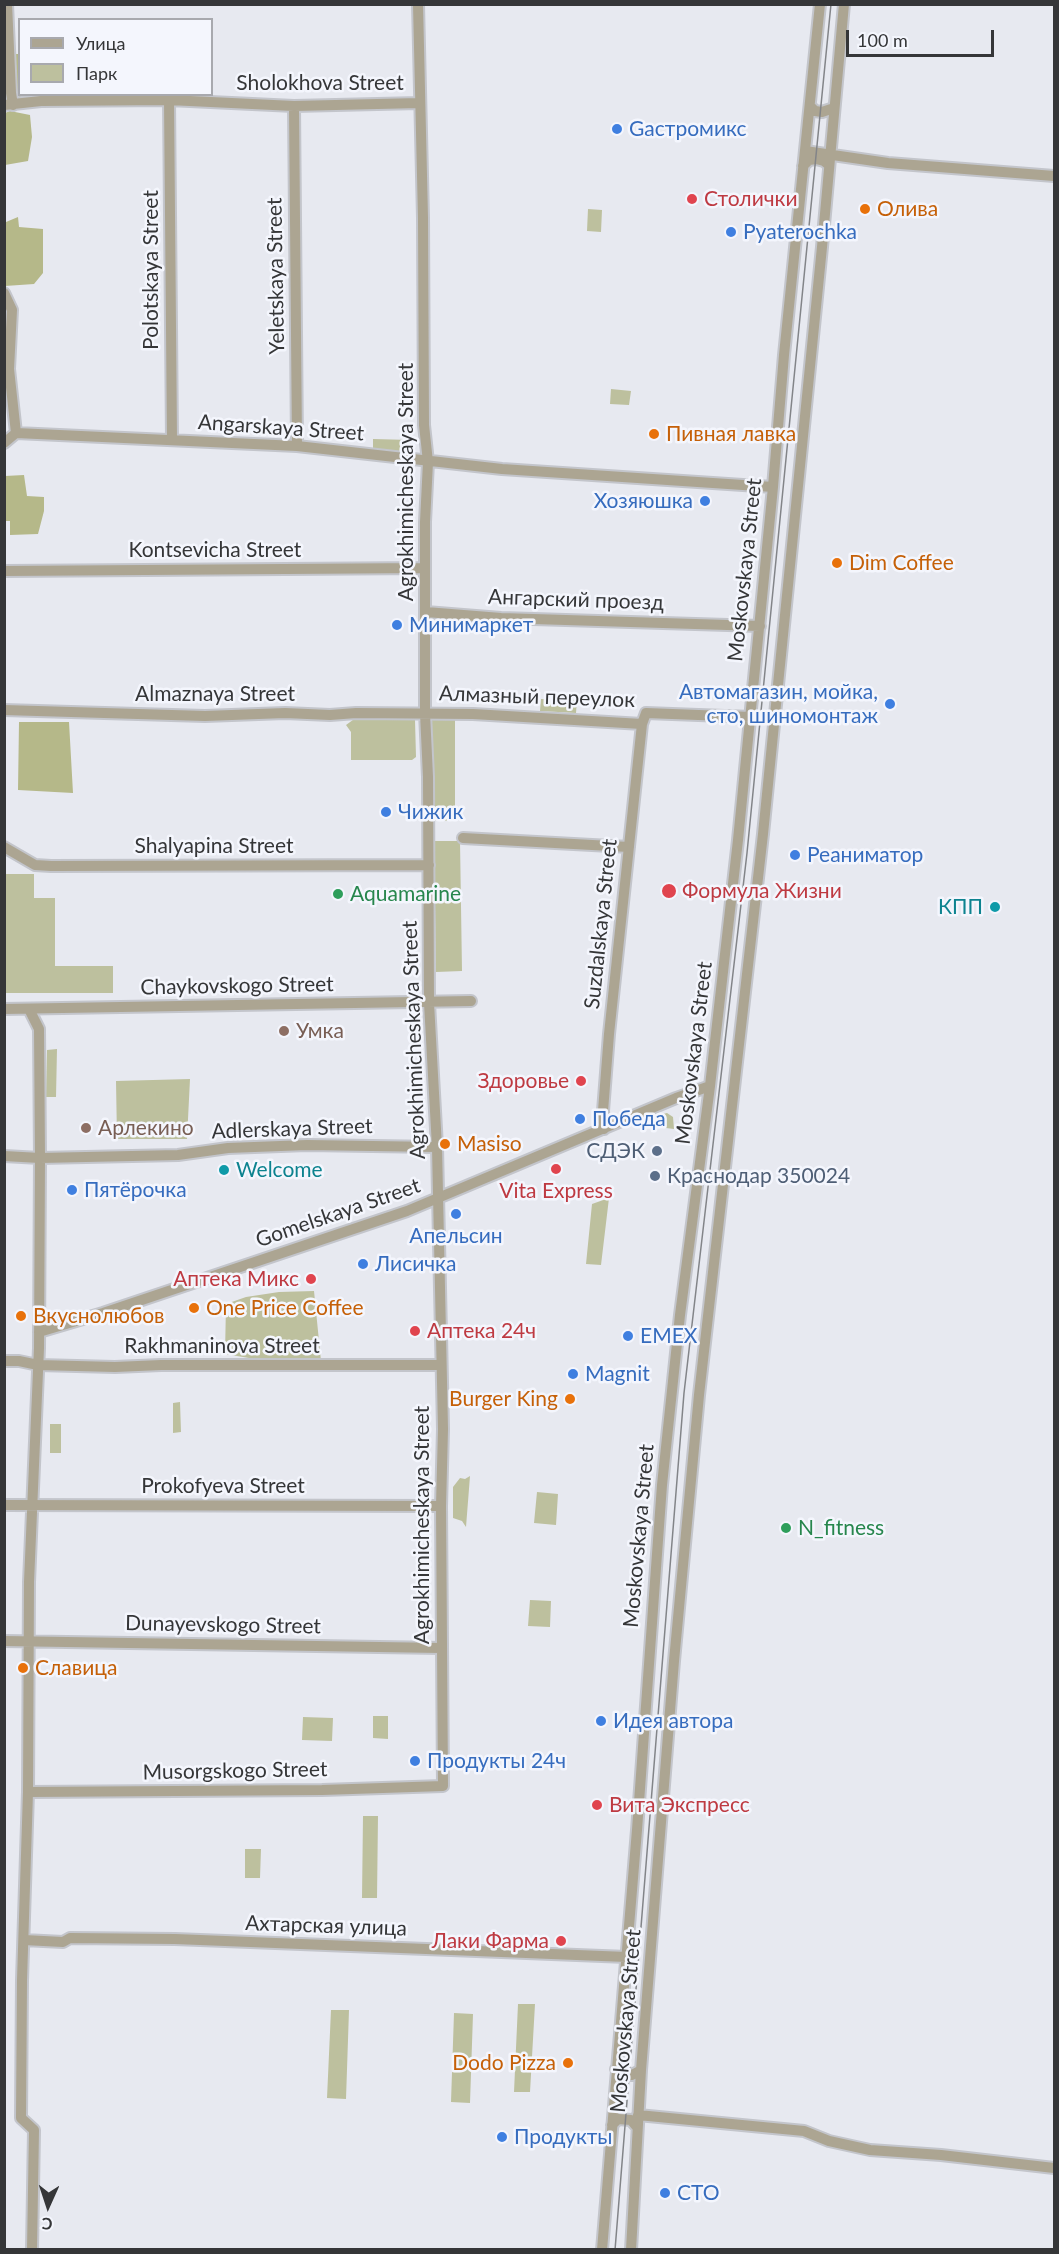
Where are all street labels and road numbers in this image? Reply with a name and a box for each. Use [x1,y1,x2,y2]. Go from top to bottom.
street label: Sholokhova Street [236,70,404,96]
street label: Polotskaya Street [138,190,164,350]
street label: Yeletskaya Street [262,197,290,355]
street label: Agrokhimicheskaya Street [393,363,419,601]
street label: Angarskaya Street [197,410,365,446]
street label: Moskovskaya Street [723,477,767,663]
street label: Kontsevicha Street [129,537,301,563]
street label: Ангарский проезд [488,584,664,616]
street label: Almaznaya Street [135,681,295,707]
street label: Алмазный переулок [439,681,635,713]
street label: Shalyapina Street [134,833,294,859]
street label: Suzdalskaya Street [580,838,622,1010]
street label: Agrokhimicheskaya Street [397,920,431,1160]
street label: Moskovskaya Street [670,960,718,1146]
street label: Chaykovskogo Street [140,972,334,1000]
street label: Adlerskaya Street [211,1114,373,1144]
street label: Gomelskaya Street [253,1173,423,1253]
street label: Rakhmaninova Street [124,1333,320,1359]
street label: Agrokhimicheskaya Street [409,1406,435,1644]
street label: Moskovskaya Street [618,1443,660,1629]
street label: Prokofyeva Street [141,1473,305,1499]
street label: Dunayevskogo Street [125,1611,321,1639]
street label: Musorgskogo Street [142,1757,328,1785]
street label: Ахтарская улица [245,1911,407,1941]
street label: Moskovskaya Street [605,1928,647,2114]

